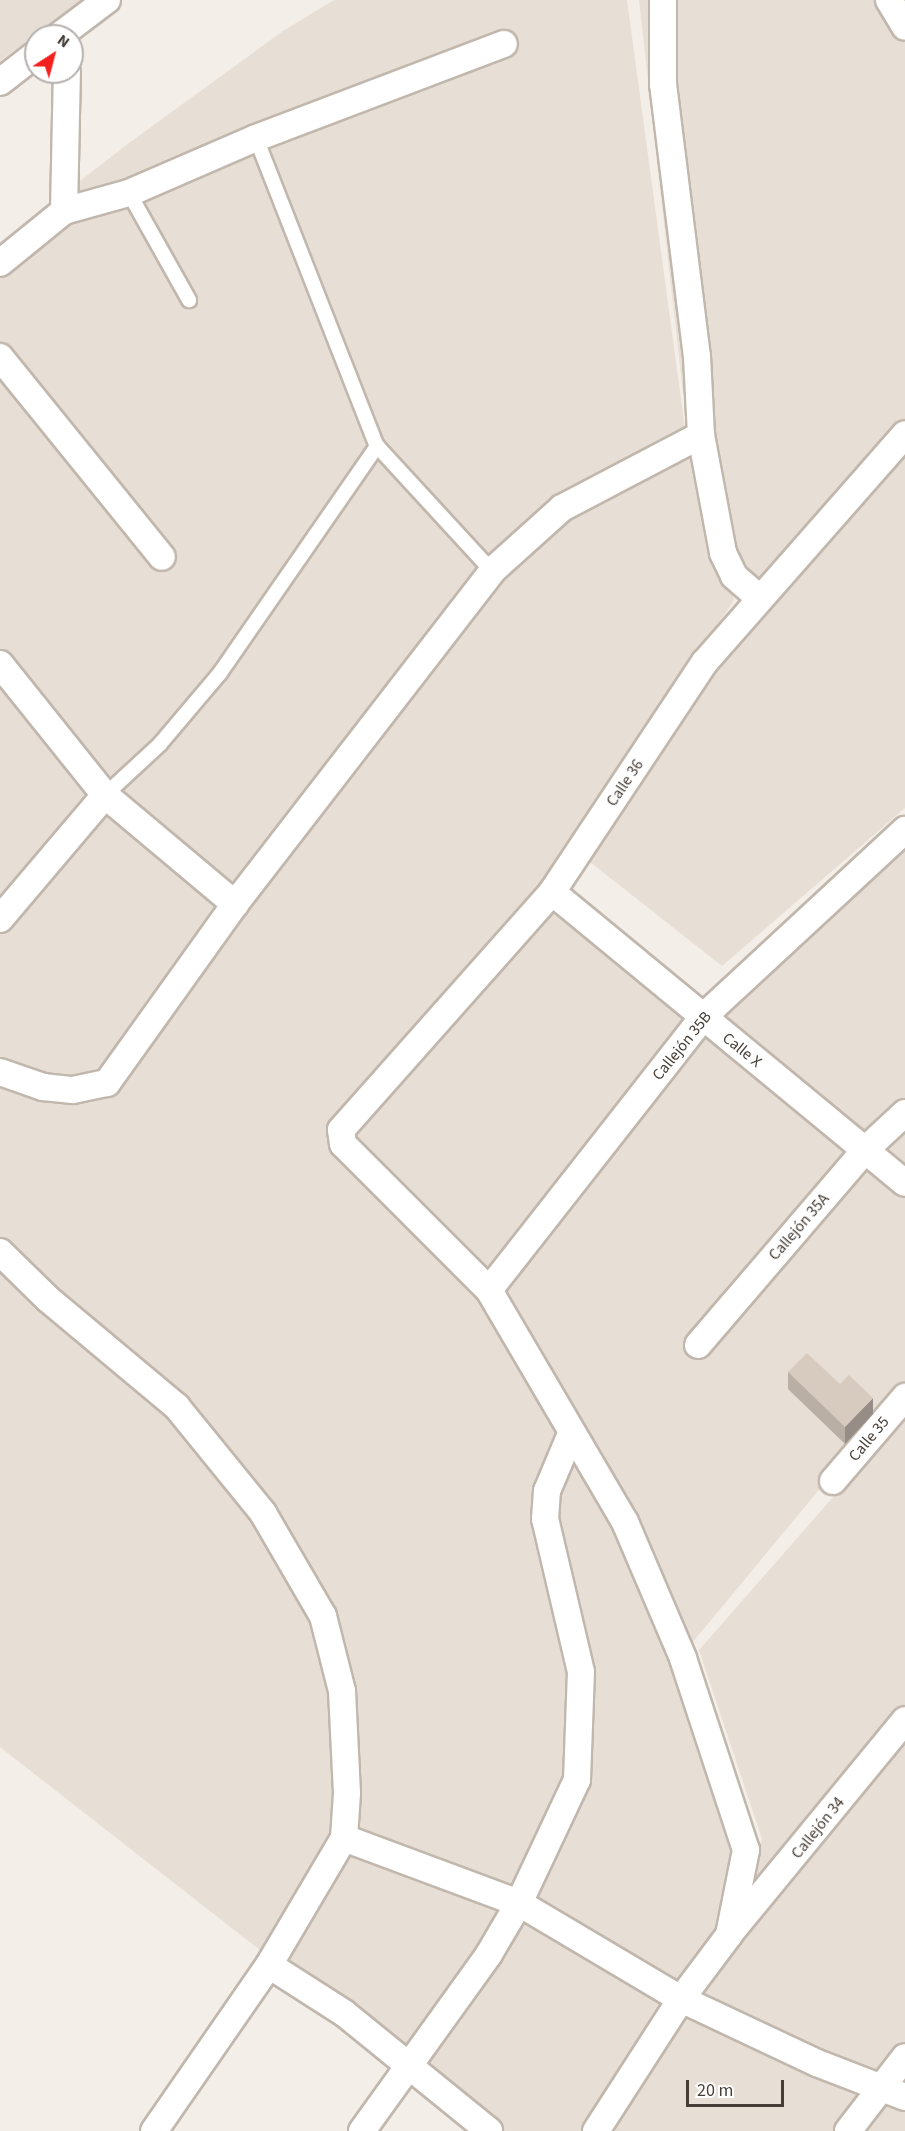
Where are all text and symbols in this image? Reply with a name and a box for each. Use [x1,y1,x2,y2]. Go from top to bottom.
north arrow [24,24,84,84]
text: N [53,29,74,53]
street label: Calle 36 [602,756,648,810]
street label: Callejón 35B [648,1008,716,1084]
street label: Calle X [719,1028,765,1072]
street label: Callejón 35A [765,1190,833,1264]
street label: Calle 35 [845,1413,893,1465]
street label: Callejón 34 [787,1793,849,1863]
scale bar [689,2068,786,2106]
text: 20 m [697,2078,733,2103]

